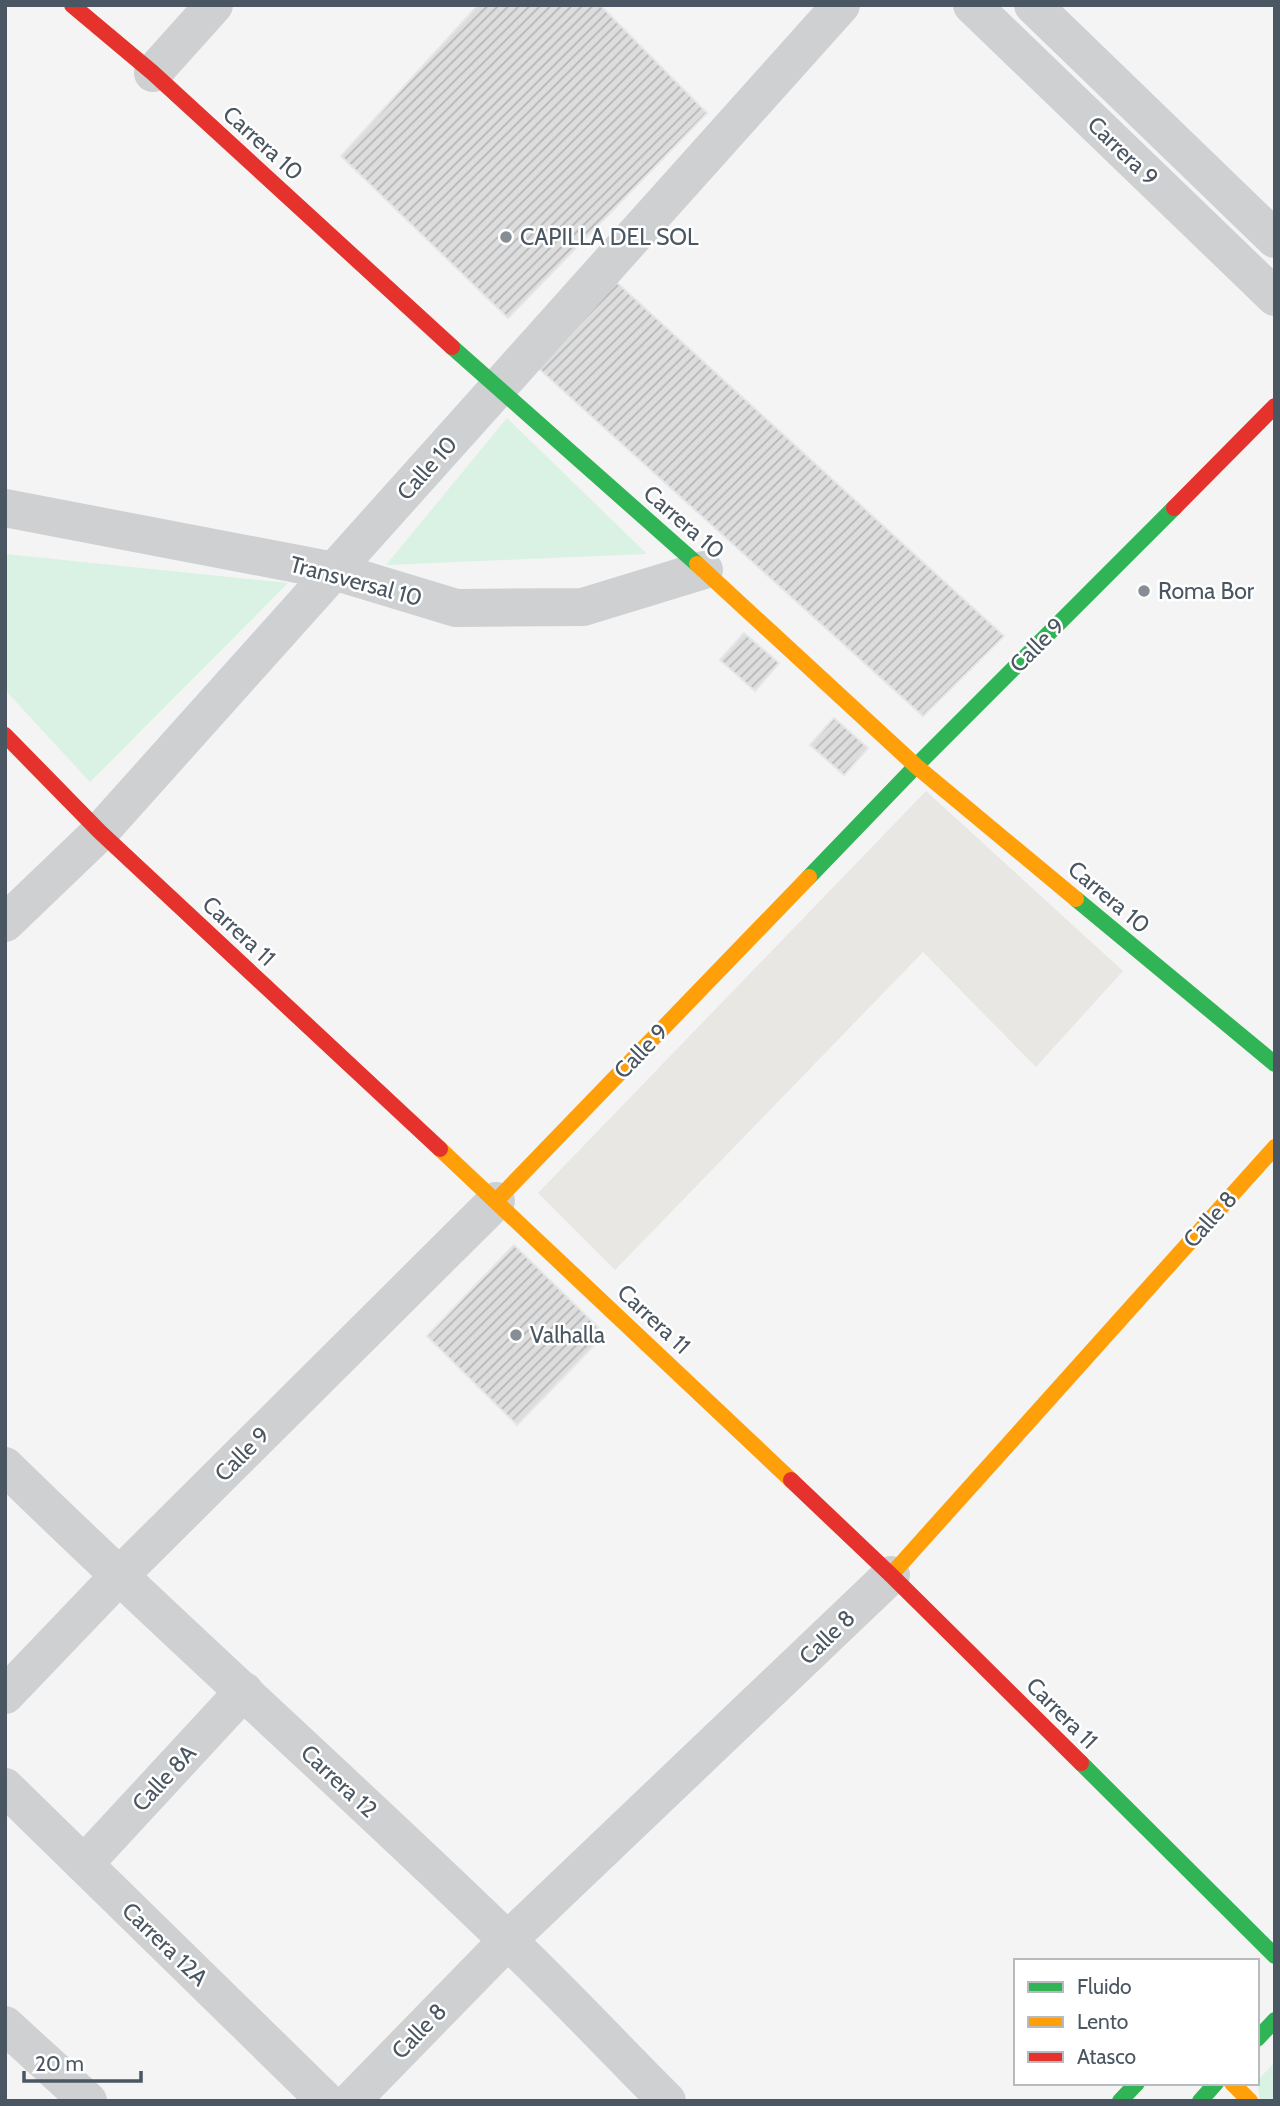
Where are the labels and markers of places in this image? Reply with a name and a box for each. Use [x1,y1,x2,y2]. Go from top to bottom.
place label: CAPILLA DEL SOL [520,223,699,251]
marker: CAPILLA DEL SOL [498,229,514,245]
place label: Roma Bor [1158,577,1255,605]
marker: Roma Bor [1136,583,1152,599]
place label: Valhalla [530,1321,605,1349]
marker: Valhalla [508,1327,524,1343]

